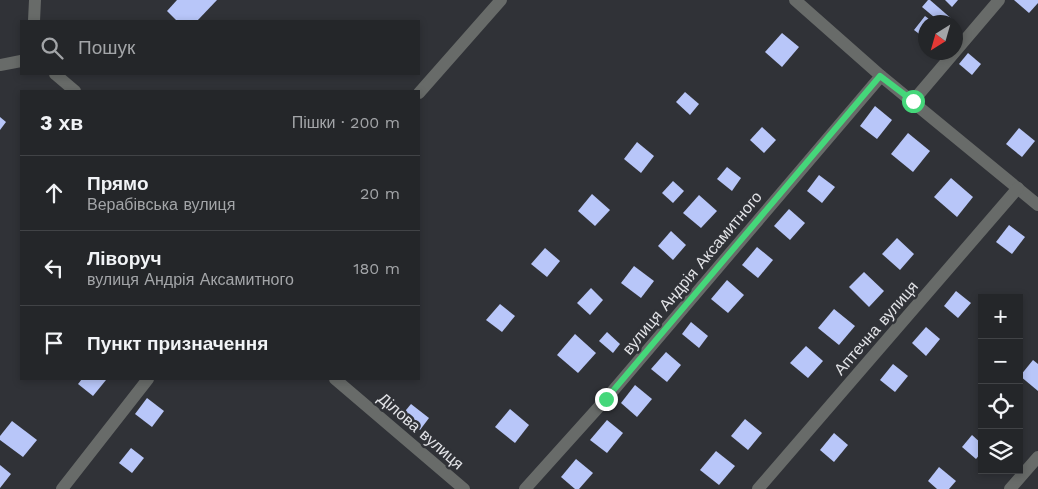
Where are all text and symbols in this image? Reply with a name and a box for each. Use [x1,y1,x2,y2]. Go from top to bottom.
north arrow [918,15,963,60]
search box [20,20,420,75]
icon: search [38,34,66,62]
text: Пошук [78,36,135,59]
route start [902,90,925,113]
text: 3 хв [40,110,83,135]
text: Пішки · 200 m [292,113,400,132]
text: Прямо [87,172,149,195]
icon: ahead [40,179,68,207]
text: 20 m [360,184,400,203]
street label: вулиця Андрія Аксамитного [618,188,766,358]
text: Верабівська вулиця [87,195,235,214]
text: Ліворуч [87,247,162,270]
icon: left [40,254,68,282]
text: 180 m [353,259,400,278]
text: вулиця Андрія Аксамитного [87,270,294,289]
street label: Аптечна вулиця [830,277,922,379]
map controls [978,294,1023,474]
button: + [978,294,1023,339]
icon: arrive [40,329,68,357]
text: Пункт призначення [87,332,268,355]
button: − [978,339,1023,384]
button: locate [978,384,1023,429]
route end [595,388,618,411]
street label: Ділова вулиця [374,389,468,473]
button: layers [978,429,1023,474]

